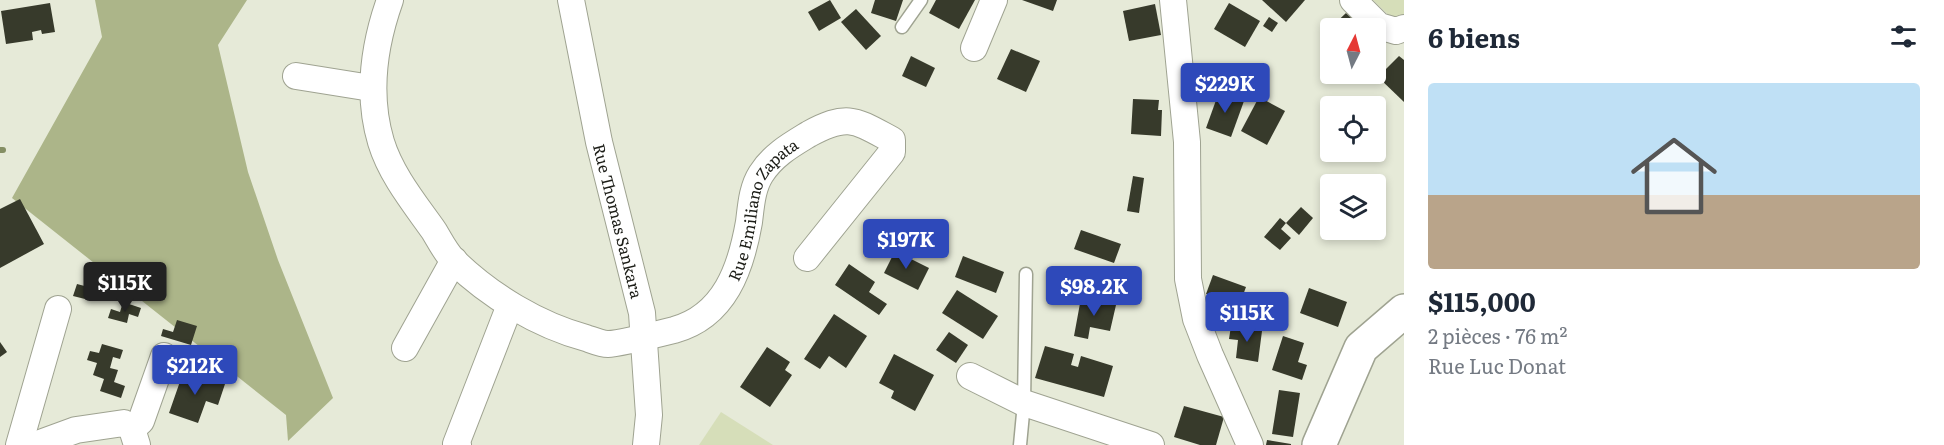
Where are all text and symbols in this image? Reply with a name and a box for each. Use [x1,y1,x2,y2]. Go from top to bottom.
text: 6 biens [1428,17,1520,56]
north arrow [1320,18,1386,84]
map controls [1320,18,1386,240]
icon: filters [1887,20,1920,53]
pin: $229K [1183,63,1267,114]
text: $229K [1195,67,1255,97]
button: locate [1320,96,1386,162]
icon: home [1620,122,1728,230]
street label: Rue Emiliano Zapata [721,132,803,284]
street label: Rue Thomas Sankara [588,141,650,301]
button: layers [1320,174,1386,240]
pin: $197K [864,219,948,270]
text: $197K [877,223,935,253]
pin: $115K [83,262,167,313]
text: $115K [97,266,153,296]
pin: $98.2K [1045,266,1143,317]
text: $98.2K [1060,270,1128,300]
text: $115,000 [1428,281,1536,320]
pin: $115K [1205,292,1289,343]
text: $115K [1219,296,1275,326]
text: 2 pièces · 76 m² [1428,320,1567,350]
pin: $212K [153,345,237,396]
text: $212K [166,349,224,379]
text: Rue Luc Donat [1428,350,1566,380]

